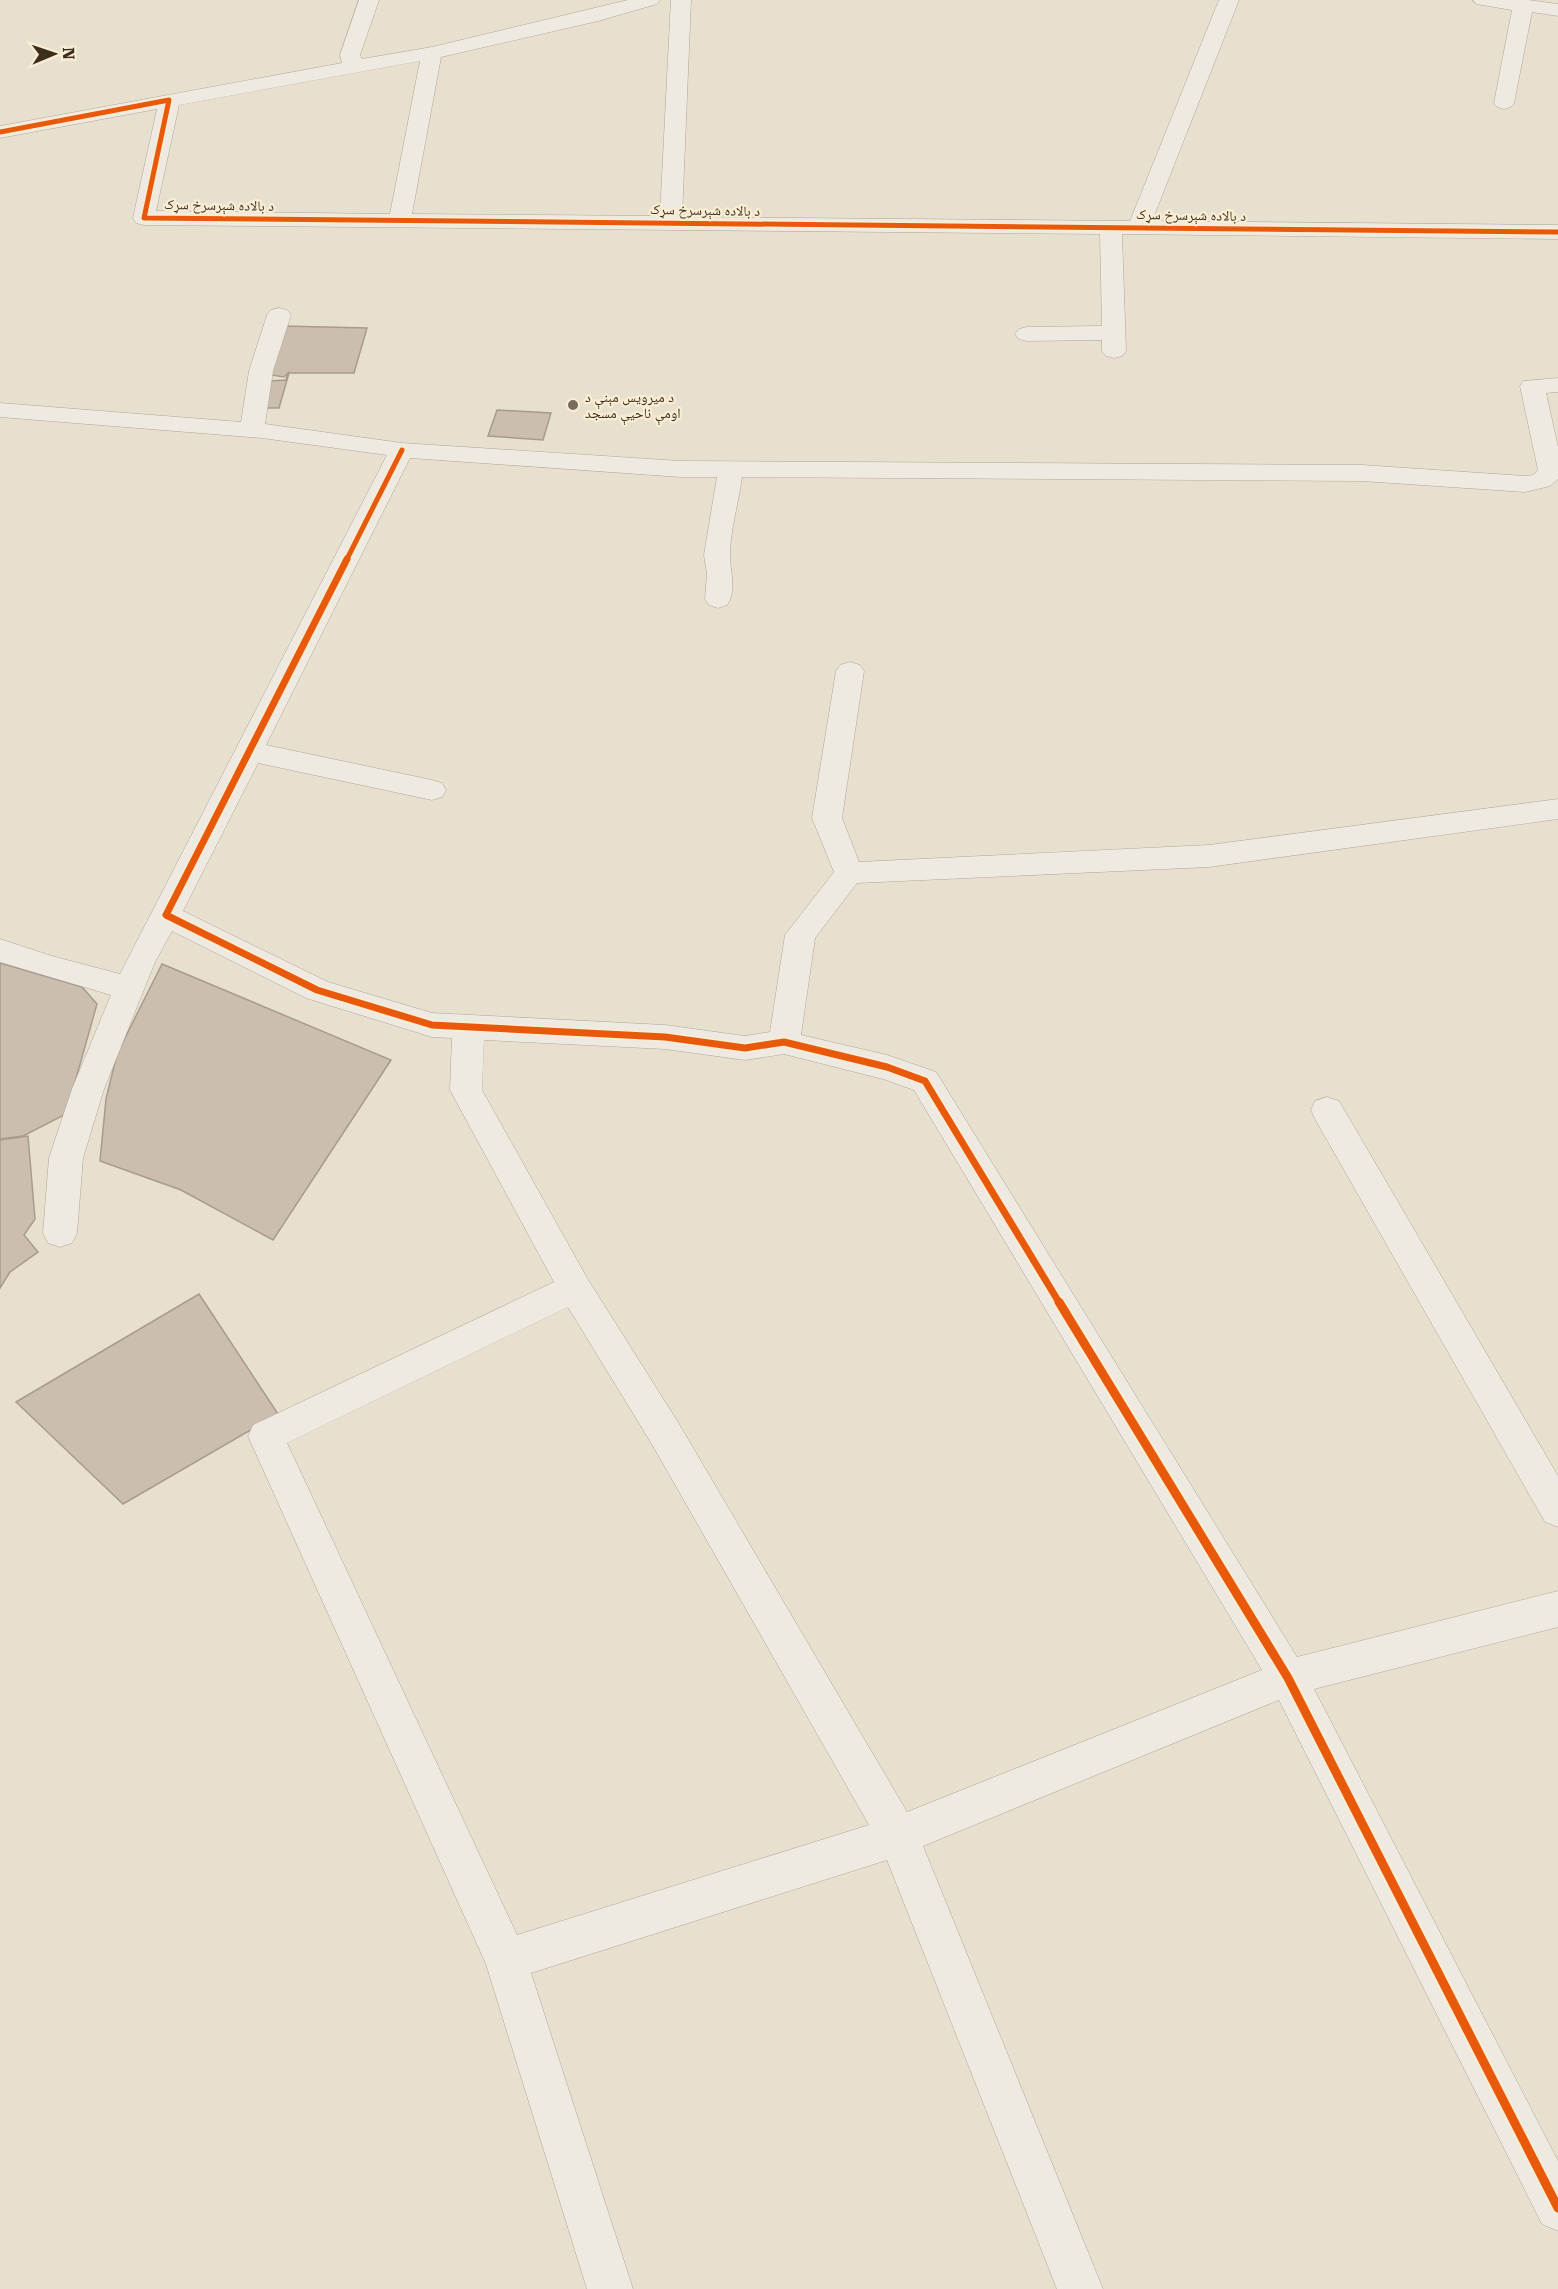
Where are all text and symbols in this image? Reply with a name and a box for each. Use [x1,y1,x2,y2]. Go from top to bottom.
north arrow [24,24,84,84]
text: N [59,47,78,60]
street label: د بالاده شېرسرخ سړک [164,196,274,216]
street label: د بالاده شېرسرخ سړک [650,201,760,221]
street label: د بالاده شېرسرخ سړک [1136,206,1246,226]
place label: د ميرویس مېنې د اومې ناحيې مسجد [585,389,681,425]
marker: د ميرویس مېنې د اومې ناحيې مسجد [566,398,580,412]

